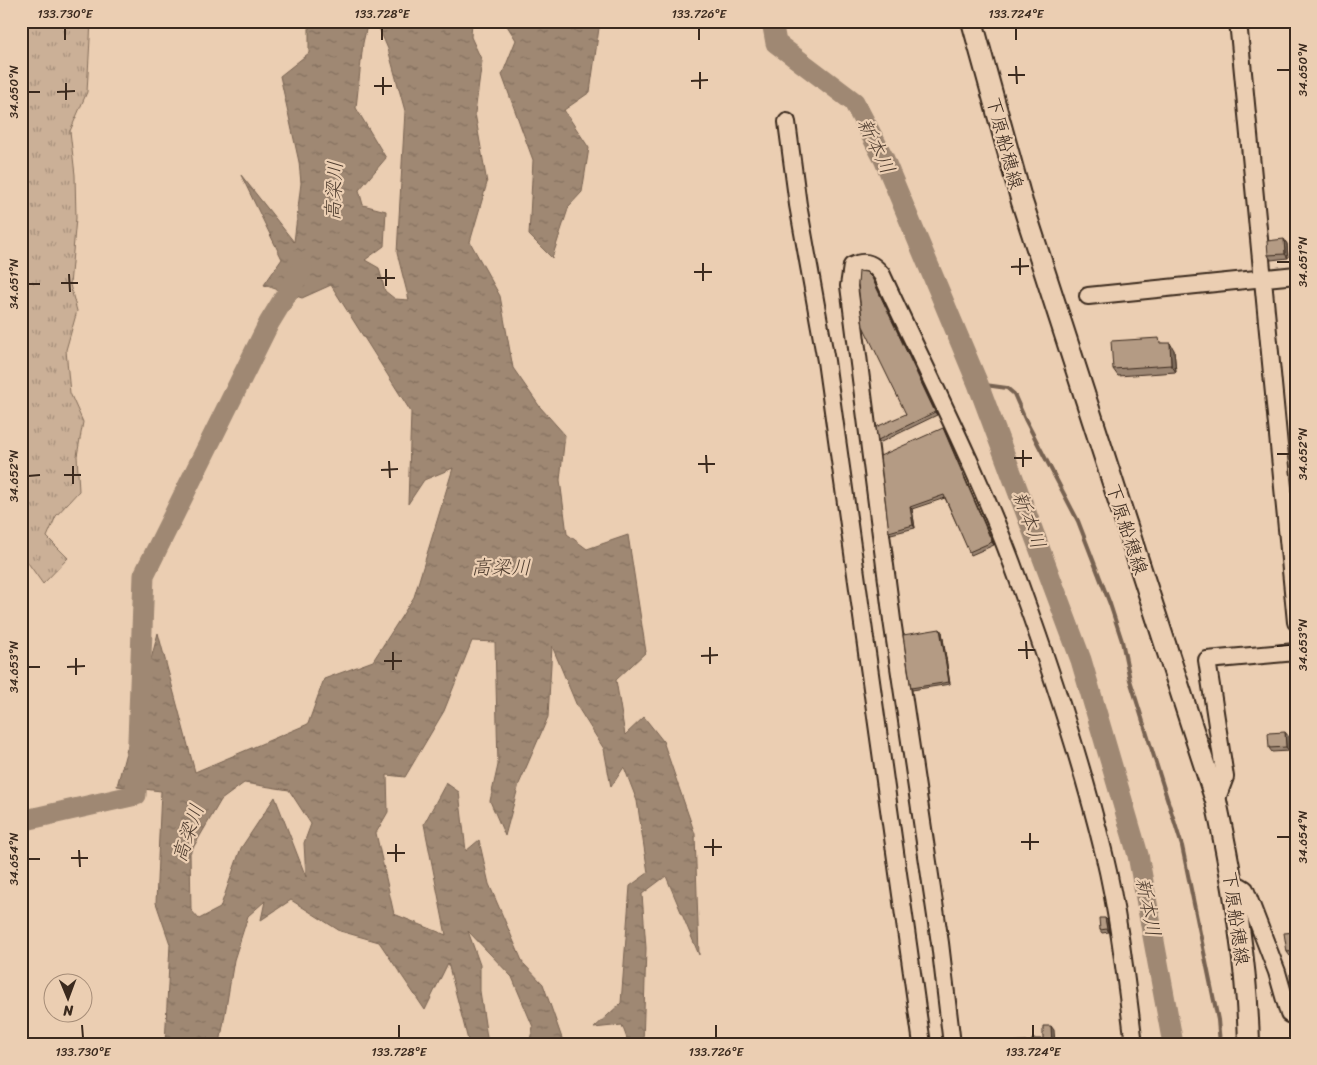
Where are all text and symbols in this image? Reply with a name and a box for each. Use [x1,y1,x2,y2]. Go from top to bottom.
text: 133.730°E [38,3,94,25]
text: 133.728°E [355,3,411,25]
text: 133.726°E [672,3,728,25]
text: 133.724°E [988,3,1045,25]
text: 34.650°N [1292,43,1314,96]
text: 34.650°N [3,65,25,118]
street label: 下原船穂線 [977,93,1033,193]
water label: 新本川 [847,111,905,181]
water label: 高梁川 [315,160,353,222]
text: 34.651°N [1292,236,1314,287]
text: 34.651°N [3,258,25,309]
text: 34.652°N [1292,427,1314,480]
text: 34.652°N [3,449,25,502]
street label: 下原船穂線 [1097,479,1157,579]
water label: 新本川 [1002,486,1056,554]
water label: 高梁川 [471,550,531,585]
text: 34.653°N [1292,618,1314,671]
text: 34.653°N [3,640,25,693]
water label: 高梁川 [162,799,214,867]
text: 34.654°N [1292,810,1314,863]
text: 34.654°N [3,832,25,885]
street label: 下原船穂線 [1213,869,1259,967]
water label: 新本川 [1125,874,1171,940]
north arrow [42,972,92,1022]
text: N [63,998,74,1023]
text: 133.730°E [56,1041,112,1063]
text: 133.728°E [372,1041,428,1063]
text: 133.726°E [689,1041,745,1063]
text: 133.724°E [1005,1041,1062,1063]

